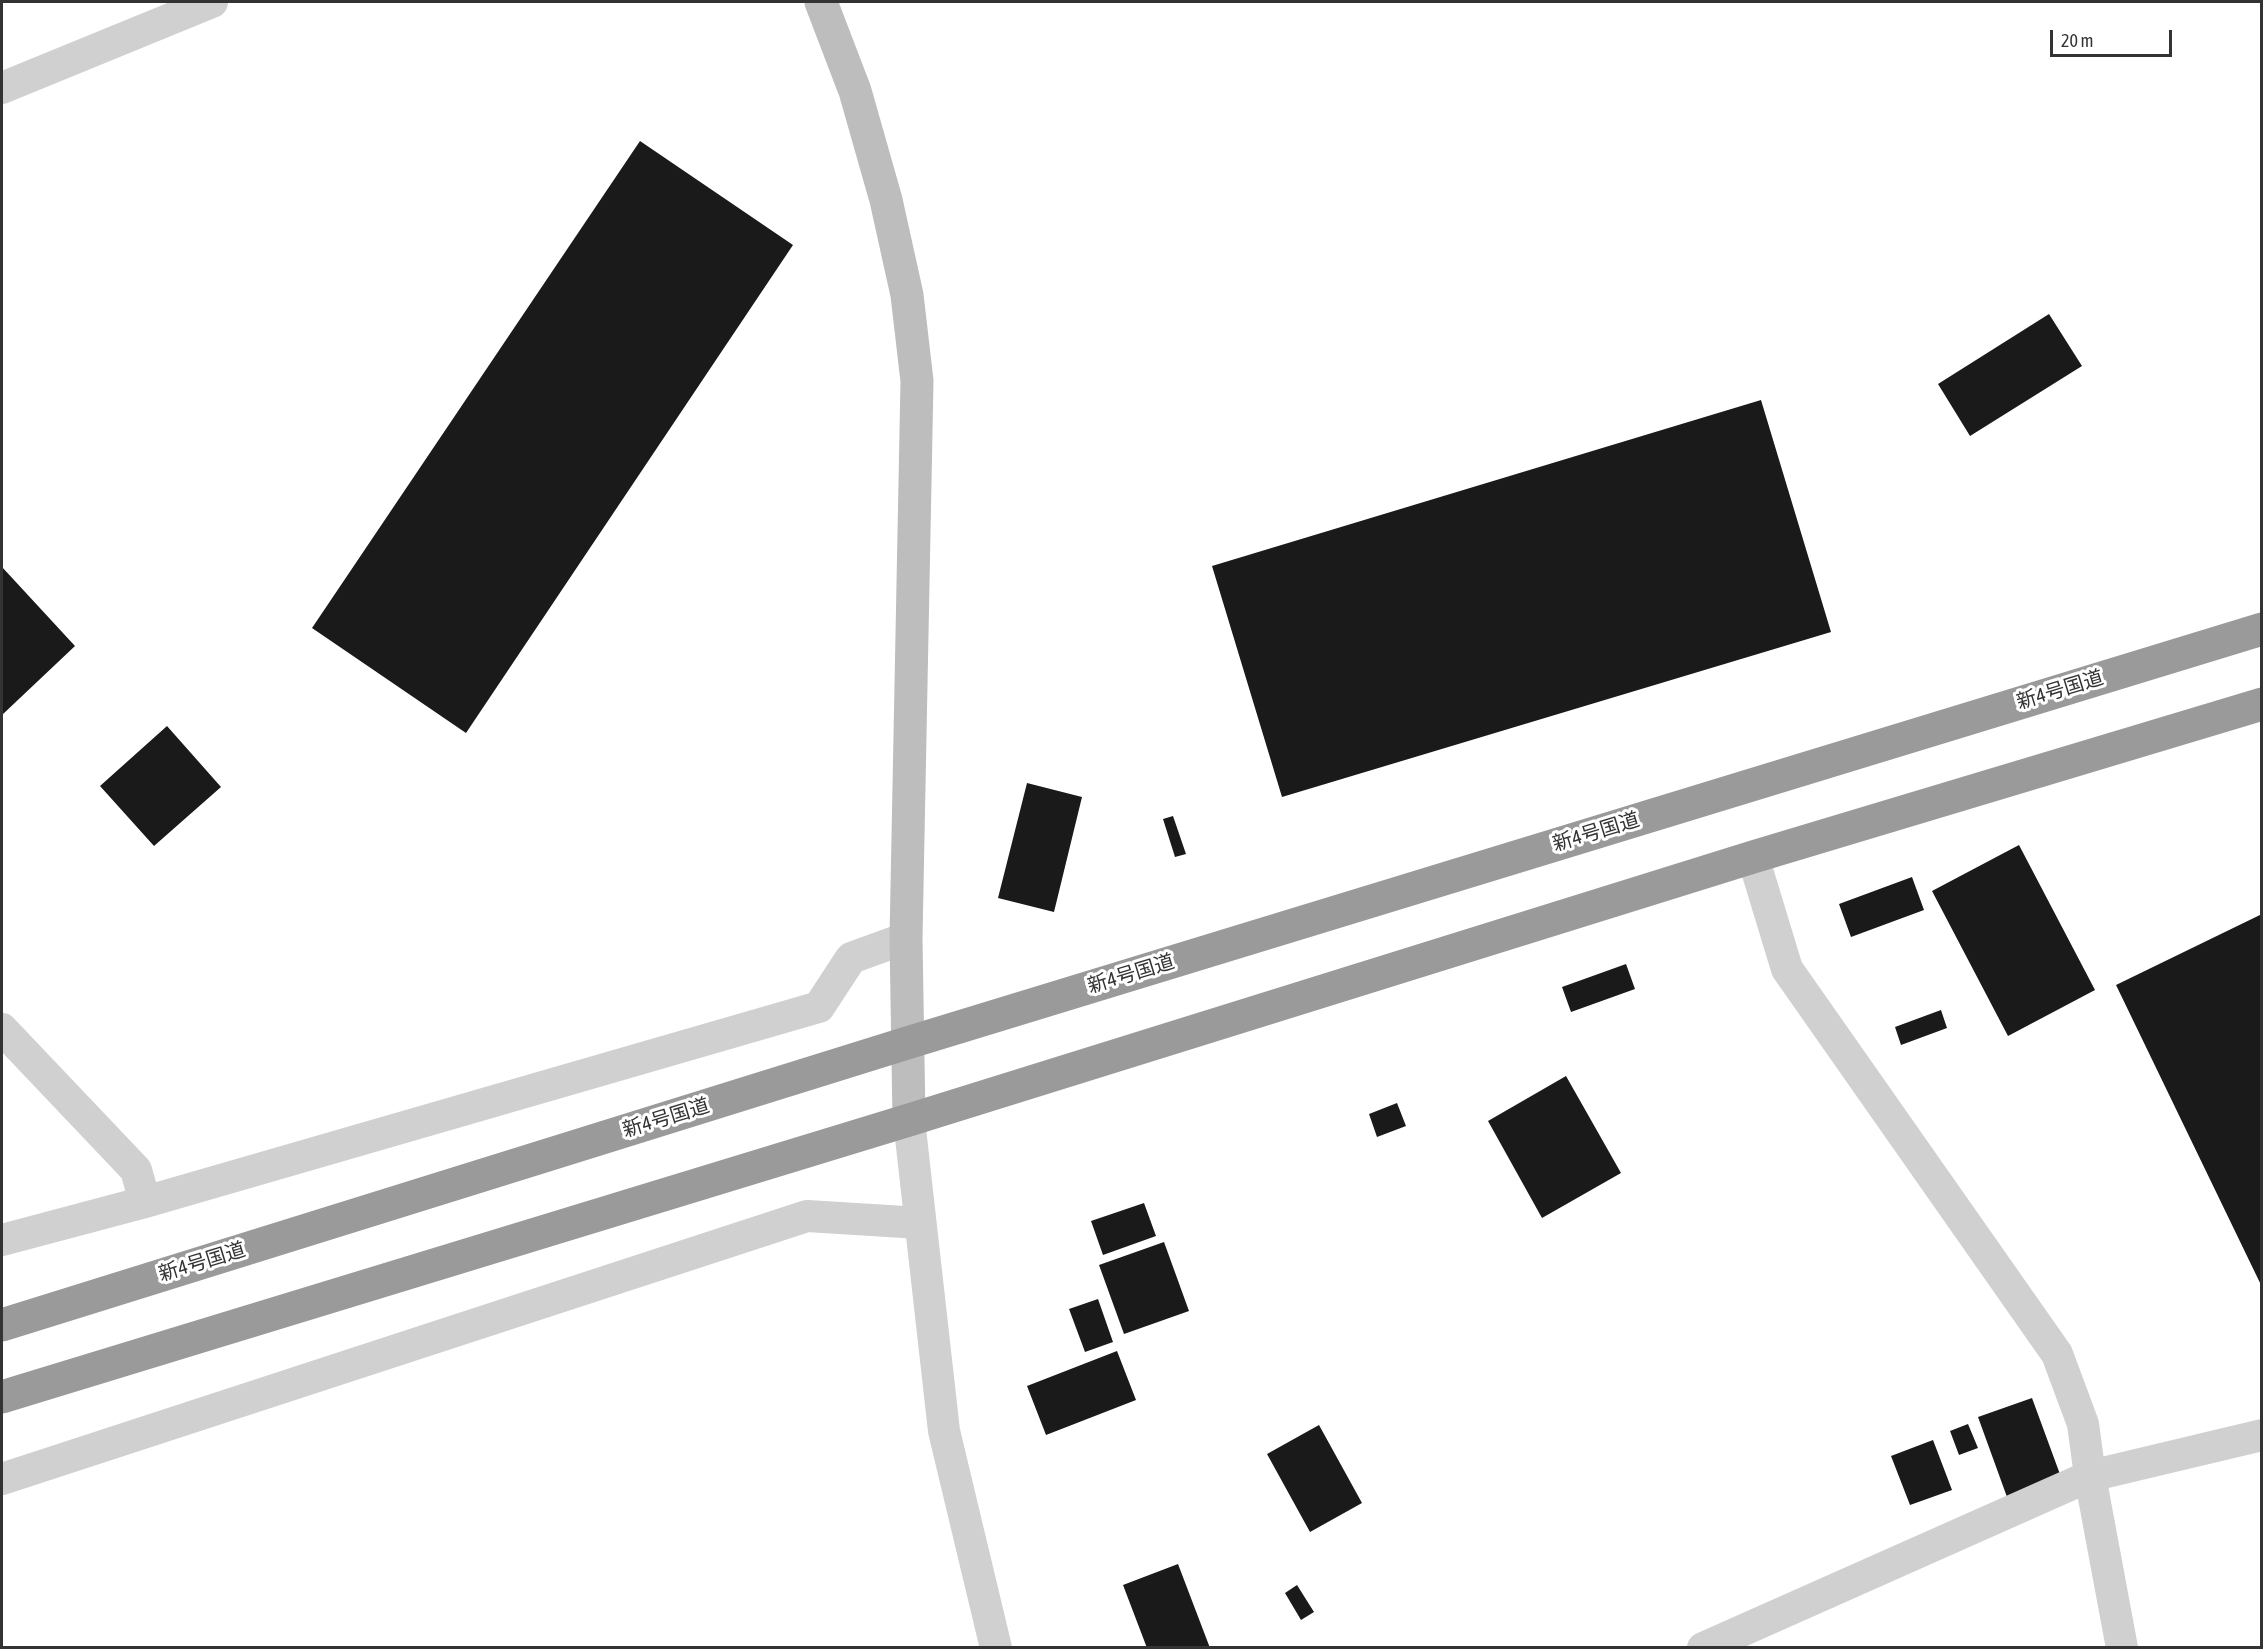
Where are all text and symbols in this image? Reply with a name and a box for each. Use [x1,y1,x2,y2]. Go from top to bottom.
scale bar [2053,18,2174,56]
text: 20 m [2061,30,2093,51]
street label: 新4号国道 [2014,665,2106,715]
street label: 新4号国道 [1550,807,1642,857]
street label: 新4号国道 [1085,949,1177,999]
street label: 新4号国道 [620,1093,712,1143]
street label: 新4号国道 [156,1237,248,1287]

